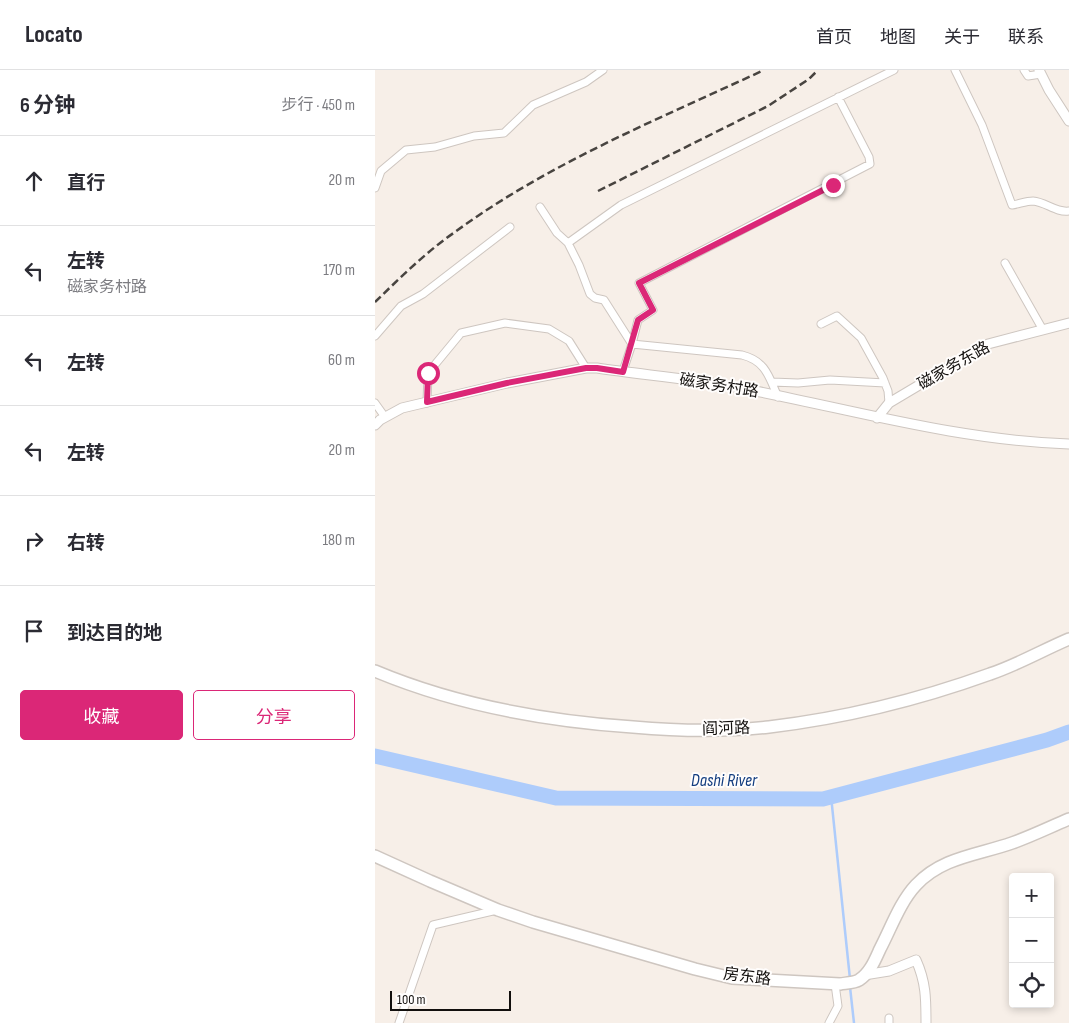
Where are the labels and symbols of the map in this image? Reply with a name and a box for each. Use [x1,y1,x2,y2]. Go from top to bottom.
route end [822,174,845,197]
street label: 磁家务东路 [915,338,993,394]
route start [417,362,440,385]
street label: 磁家务村路 [678,370,760,402]
street label: 阎河路 [702,719,750,739]
water label: Dashi River [691,770,758,791]
street label: 房东路 [722,965,772,989]
scale bar [390,988,511,1011]

